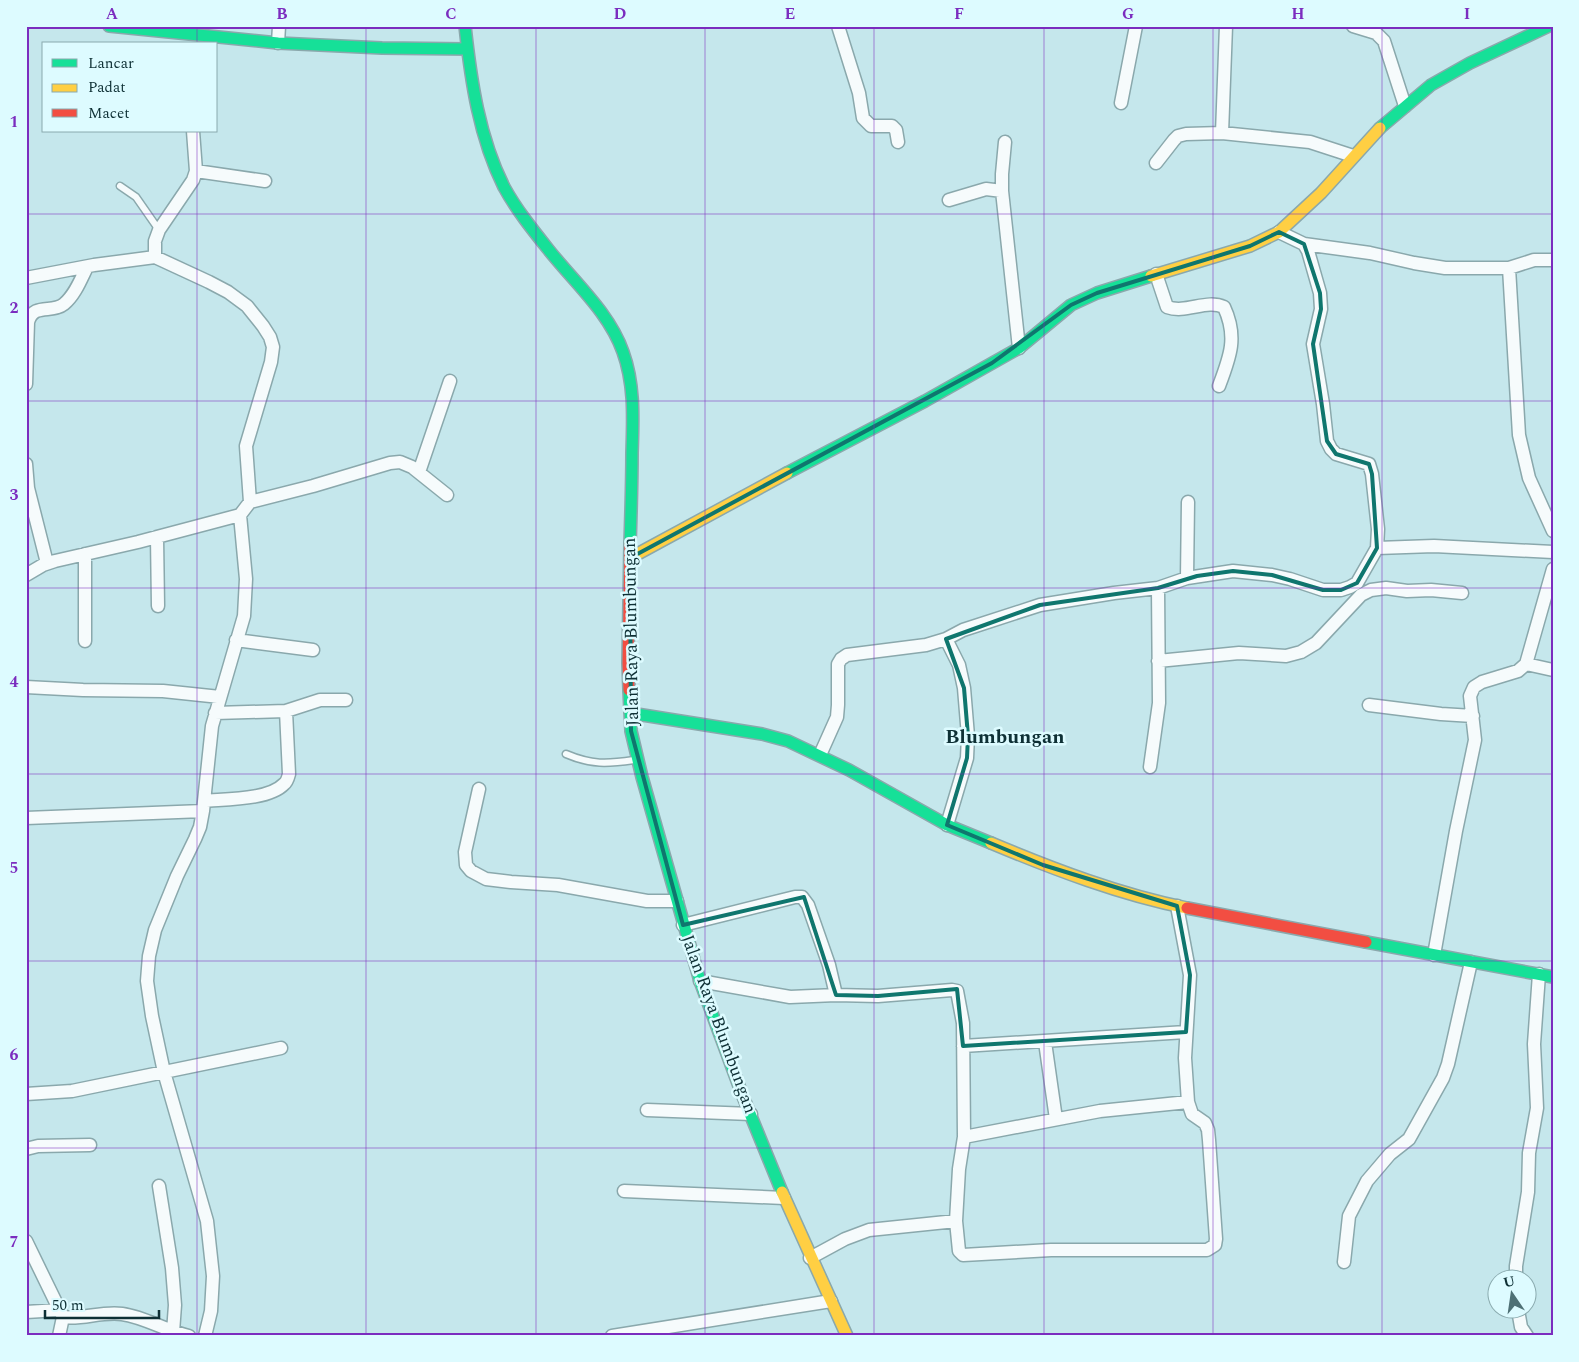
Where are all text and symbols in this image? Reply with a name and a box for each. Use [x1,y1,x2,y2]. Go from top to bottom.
text: A [106,2,119,26]
text: B [276,2,288,26]
text: C [445,2,457,26]
text: D [614,2,627,26]
text: E [785,2,795,26]
text: F [954,2,964,26]
text: G [1122,2,1134,26]
text: H [1291,2,1305,26]
text: I [1464,2,1470,26]
legend [42,42,218,132]
text: Lancar [88,52,134,75]
text: Padat [88,76,126,99]
text: Macet [88,102,129,125]
text: 1 [10,110,18,134]
text: 2 [10,296,19,320]
text: 3 [10,483,19,507]
street label: Jalan Raya Blumbungan [616,537,646,727]
text: 4 [10,670,19,694]
district label: Blumbungan [945,722,1065,752]
text: 5 [10,856,18,880]
street label: Jalan Raya Blumbungan [674,931,764,1117]
text: 6 [10,1043,19,1067]
text: 7 [10,1230,19,1254]
north arrow [1486,1270,1536,1320]
text: U [1501,1270,1518,1293]
scale bar [45,1287,159,1319]
text: 50 m [52,1294,84,1317]

